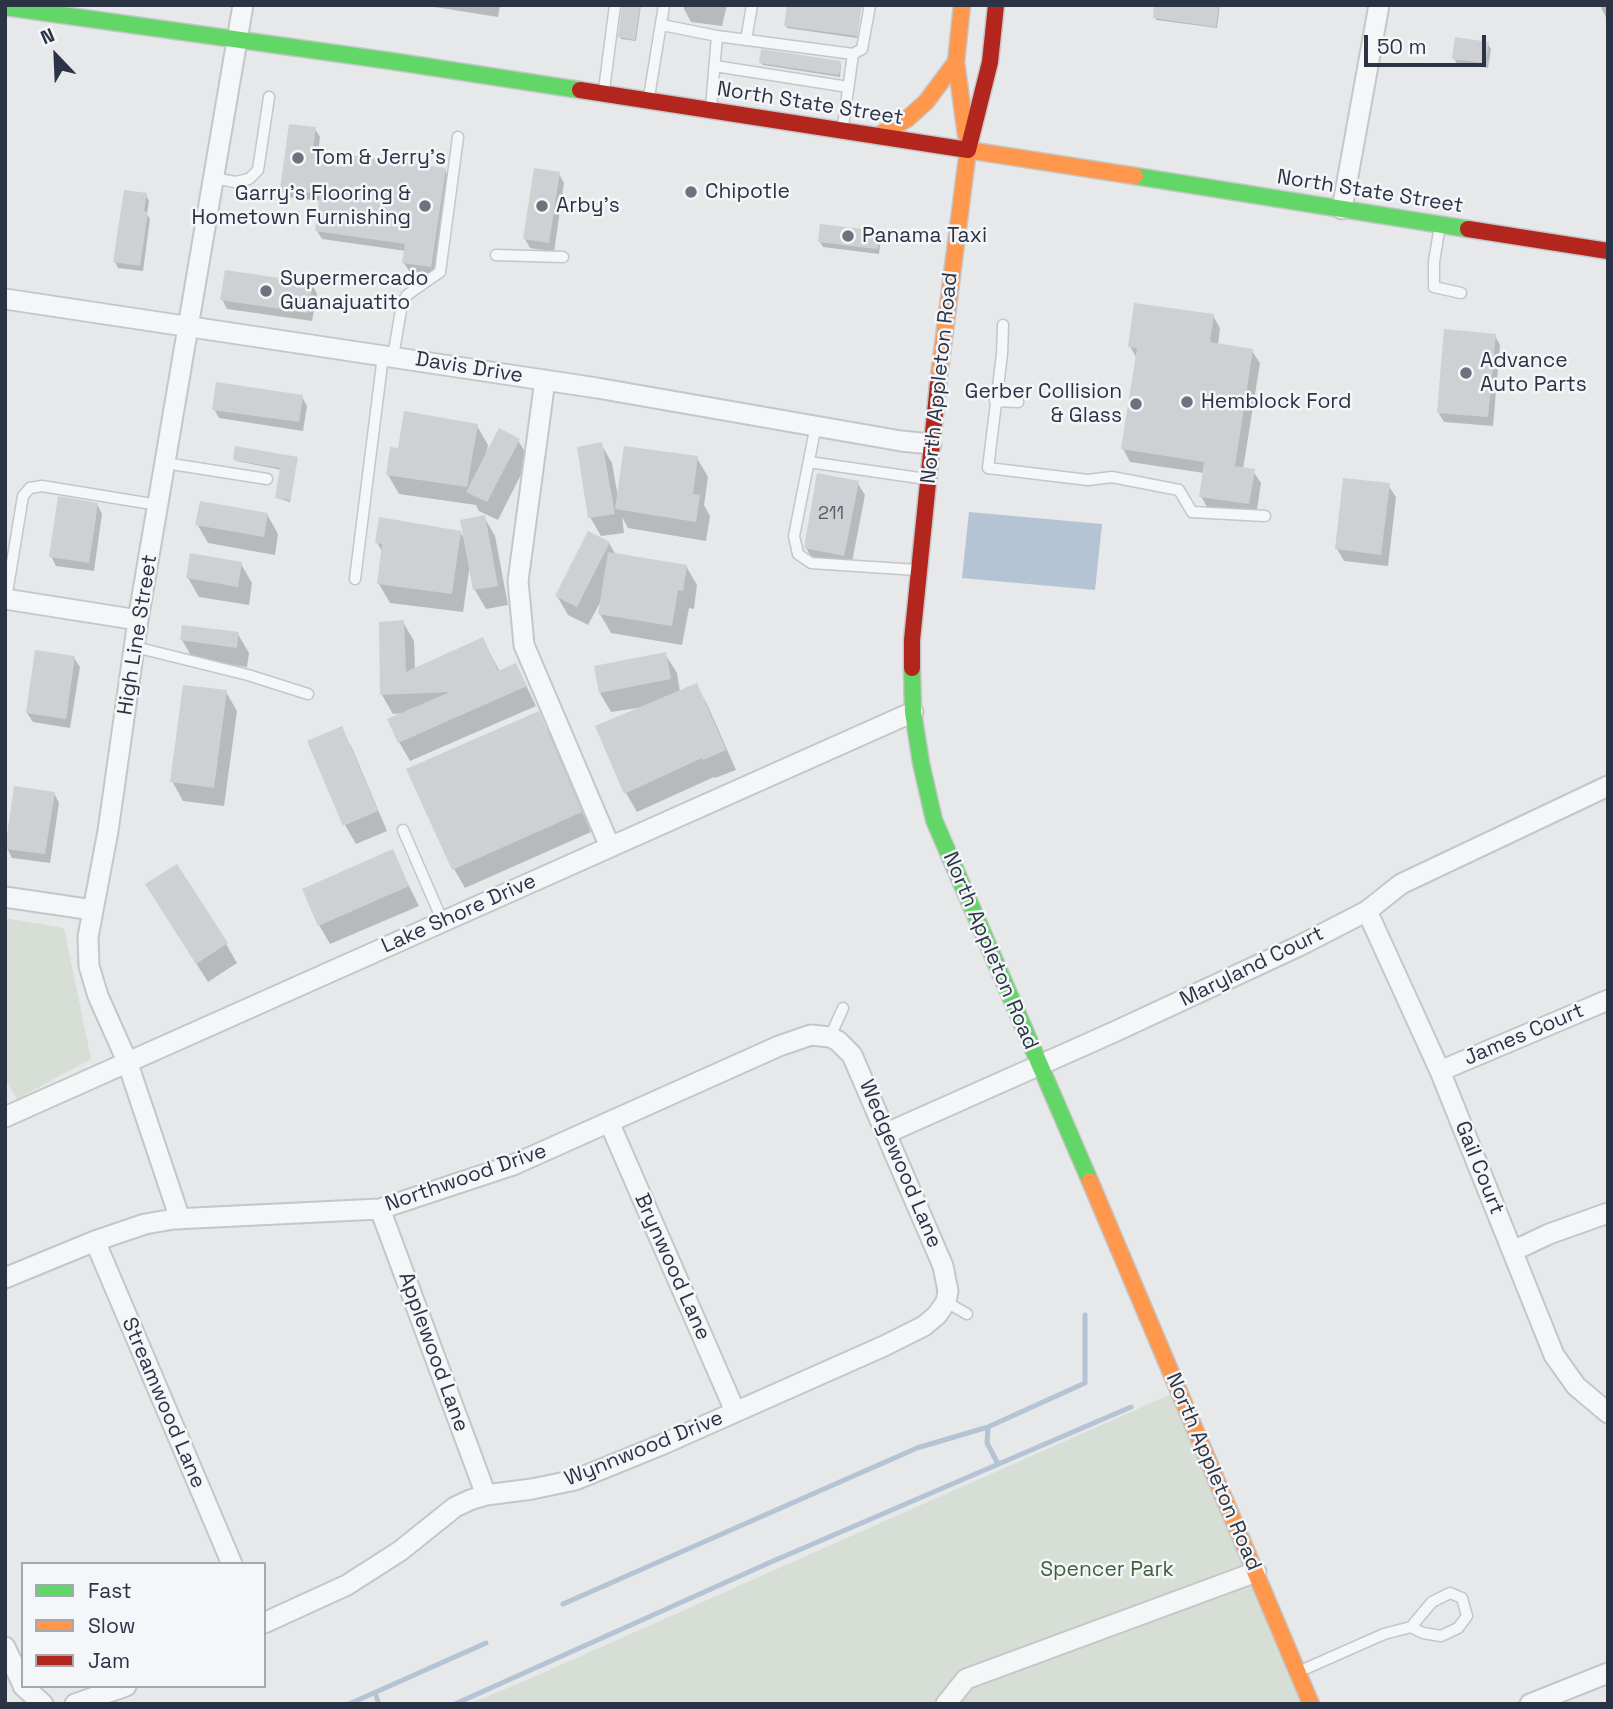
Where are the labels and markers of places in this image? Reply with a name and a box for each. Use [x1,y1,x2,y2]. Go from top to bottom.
place label: Tom & Jerry's [312,145,446,171]
marker: Tom & Jerry's [290,150,306,166]
place label: Chipotle [705,179,790,205]
place label: Garry's Flooring & Hometown Furnishing [191,181,411,231]
marker: Chipotle [683,184,699,200]
place label: Arby's [556,193,620,219]
marker: Garry's Flooring & Hometown Furnishing [417,198,433,214]
marker: Arby's [534,198,550,214]
place label: Panama Taxi [862,223,987,249]
marker: Panama Taxi [840,228,856,244]
place label: Supermercado Guanajuatito [280,266,428,316]
marker: Supermercado Guanajuatito [258,283,274,299]
place label: Advance Auto Parts [1480,348,1587,398]
marker: Advance Auto Parts [1458,365,1474,381]
place label: Gerber Collision & Glass [965,379,1122,429]
place label: Hemblock Ford [1201,389,1351,415]
marker: Hemblock Ford [1179,394,1195,410]
marker: Gerber Collision & Glass [1128,396,1144,412]

